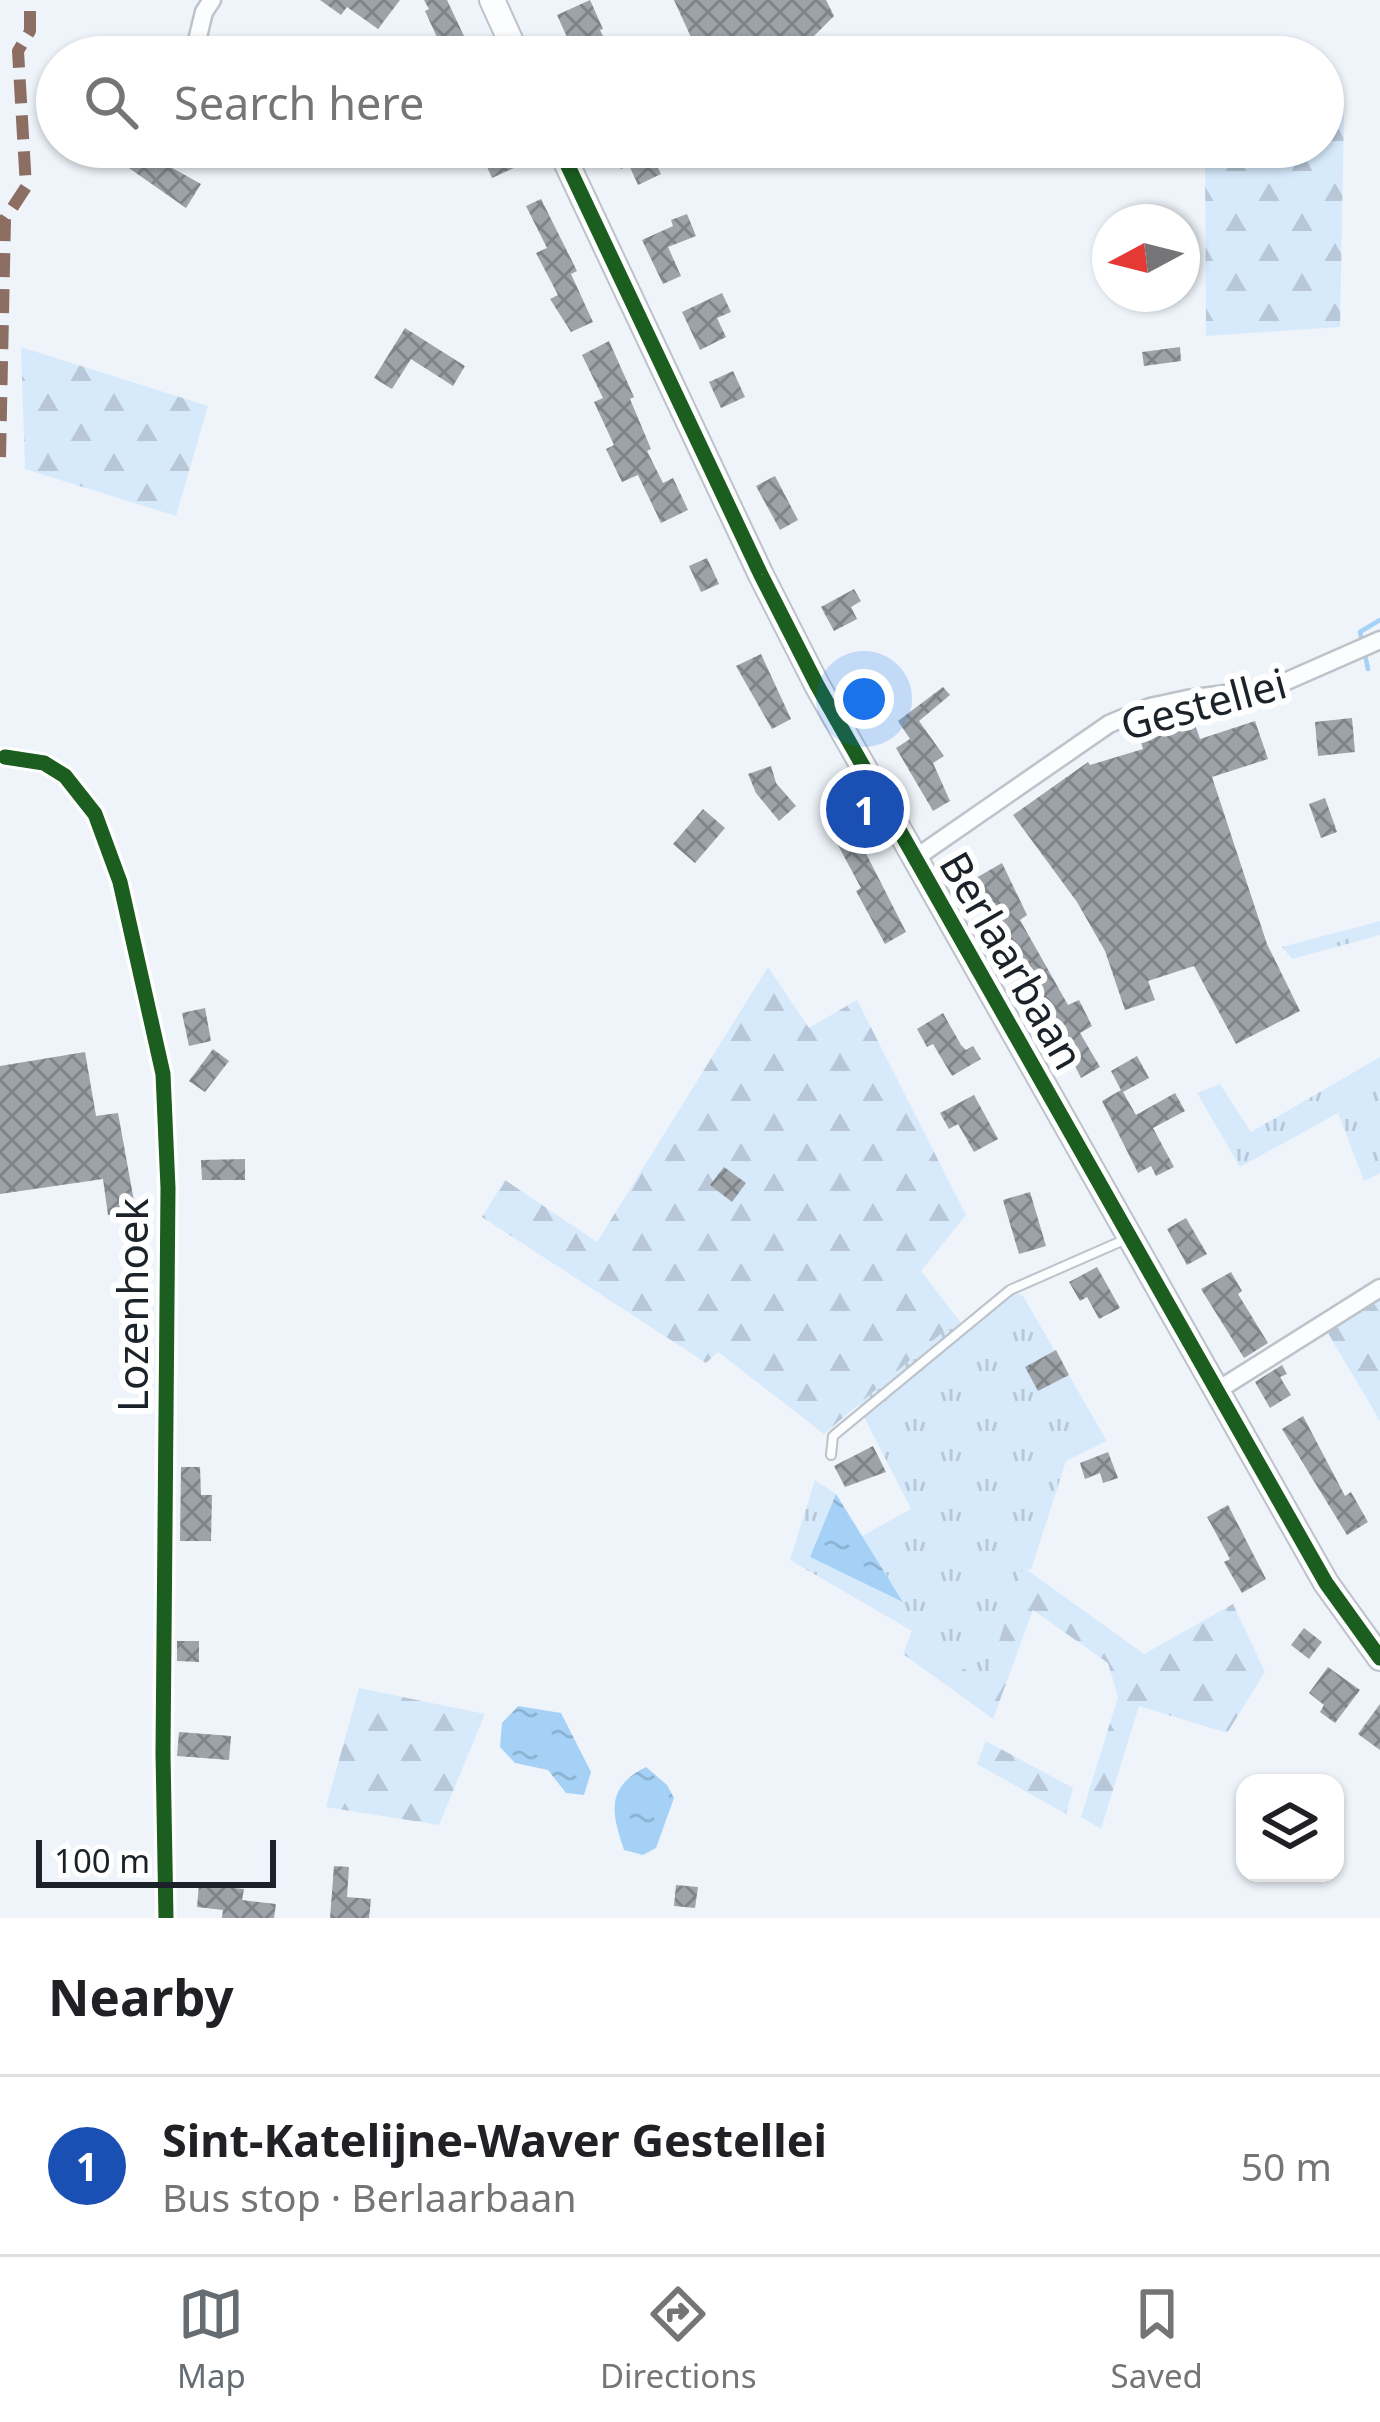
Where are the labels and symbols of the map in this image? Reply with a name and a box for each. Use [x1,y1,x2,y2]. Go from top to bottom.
north arrow [1092,204,1200,312]
street label: Gestellei [1114,654,1292,752]
your location [834,669,894,729]
pin: 1 [826,764,904,854]
street label: Berlaarbaan [928,841,1098,1079]
street label: Lozenhoek [103,1198,160,1412]
scale bar [36,1834,276,1887]

